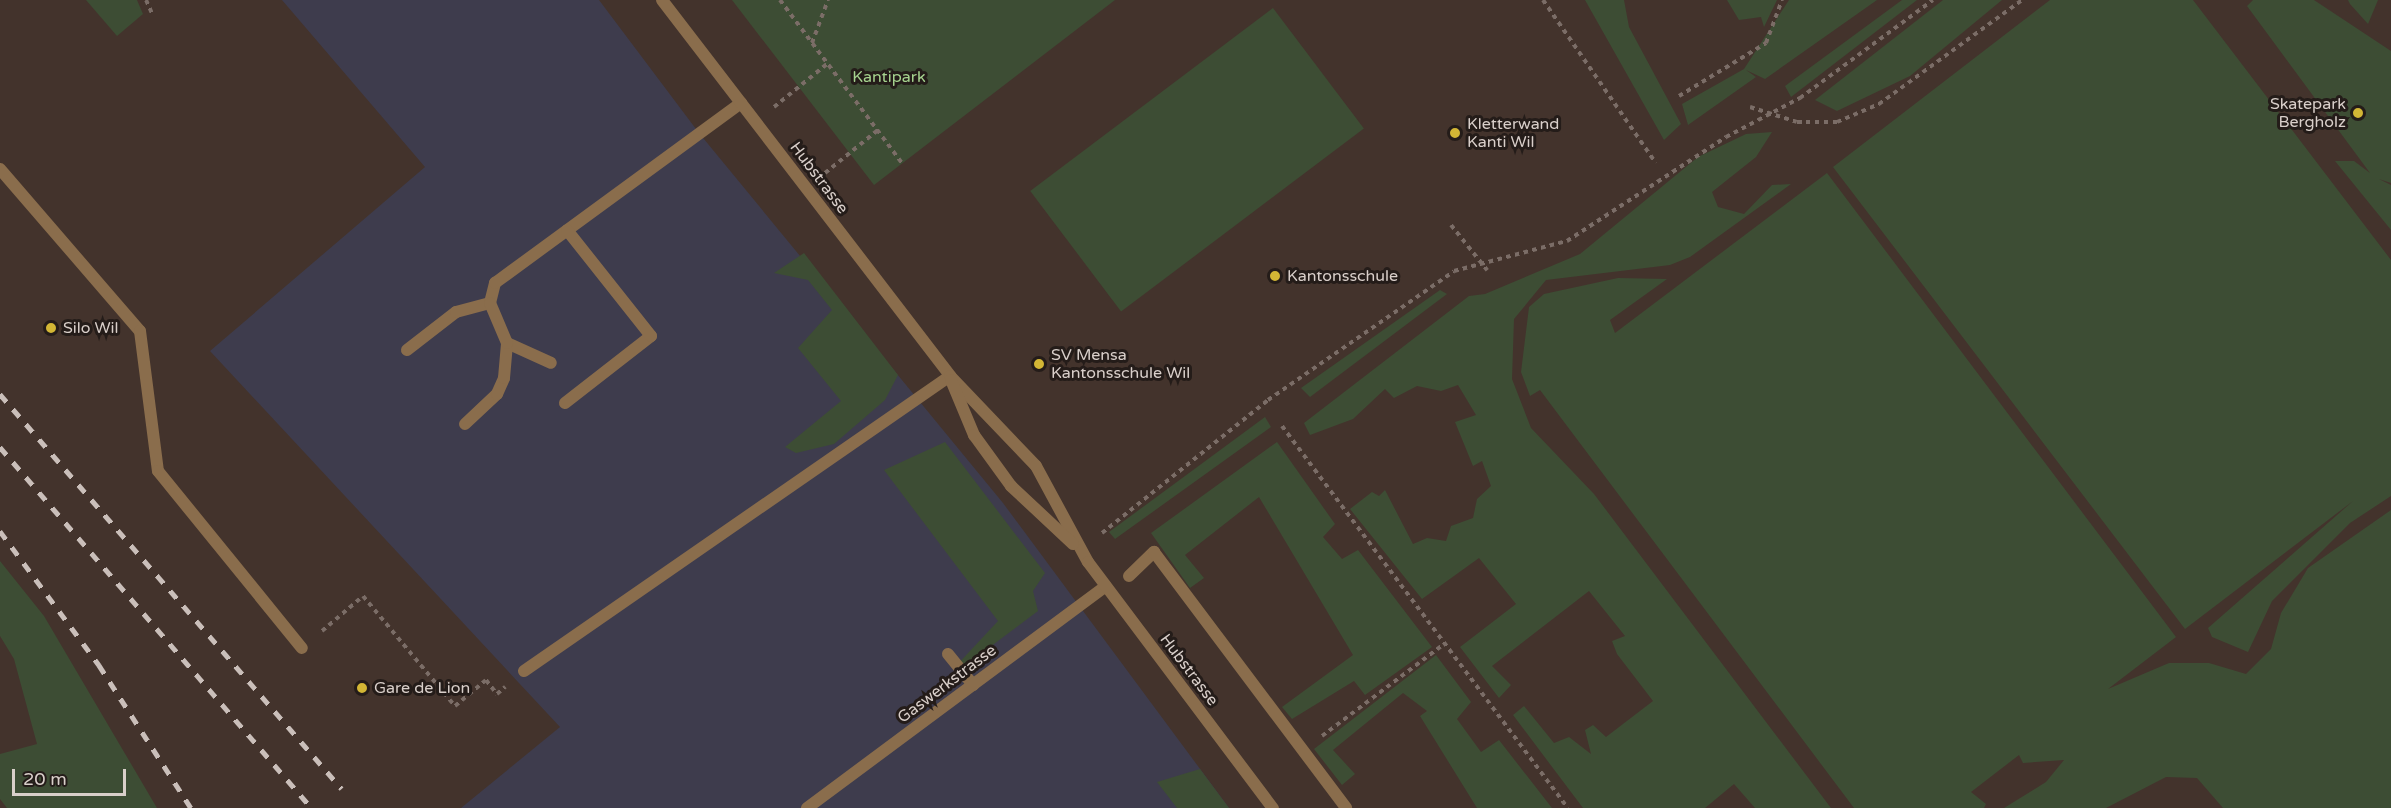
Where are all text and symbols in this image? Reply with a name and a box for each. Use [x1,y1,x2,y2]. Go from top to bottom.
park label: Kantipark [852,67,926,87]
place label: Skatepark Bergholz [2270,94,2346,132]
marker: Skatepark Bergholz [2351,106,2365,120]
place label: Kletterwand Kanti Wil [1467,114,1559,152]
marker: Kletterwand Kanti Wil [1448,126,1462,140]
street label: Hubstrasse [786,138,852,218]
place label: Kantonsschule [1287,266,1398,286]
marker: Kantonsschule [1268,269,1282,283]
place label: Silo Wil [63,318,119,338]
marker: Silo Wil [44,321,58,335]
place label: SV Mensa Kantonsschule Wil [1051,345,1190,383]
marker: SV Mensa Kantonsschule Wil [1032,357,1046,371]
street label: Hubstrasse [1156,630,1222,710]
street label: Gaswerkstrasse [894,641,1000,727]
place label: Gare de Lion [374,678,470,698]
marker: Gare de Lion [355,681,369,695]
scale bar [15,757,129,795]
text: 20 m [23,768,67,790]

